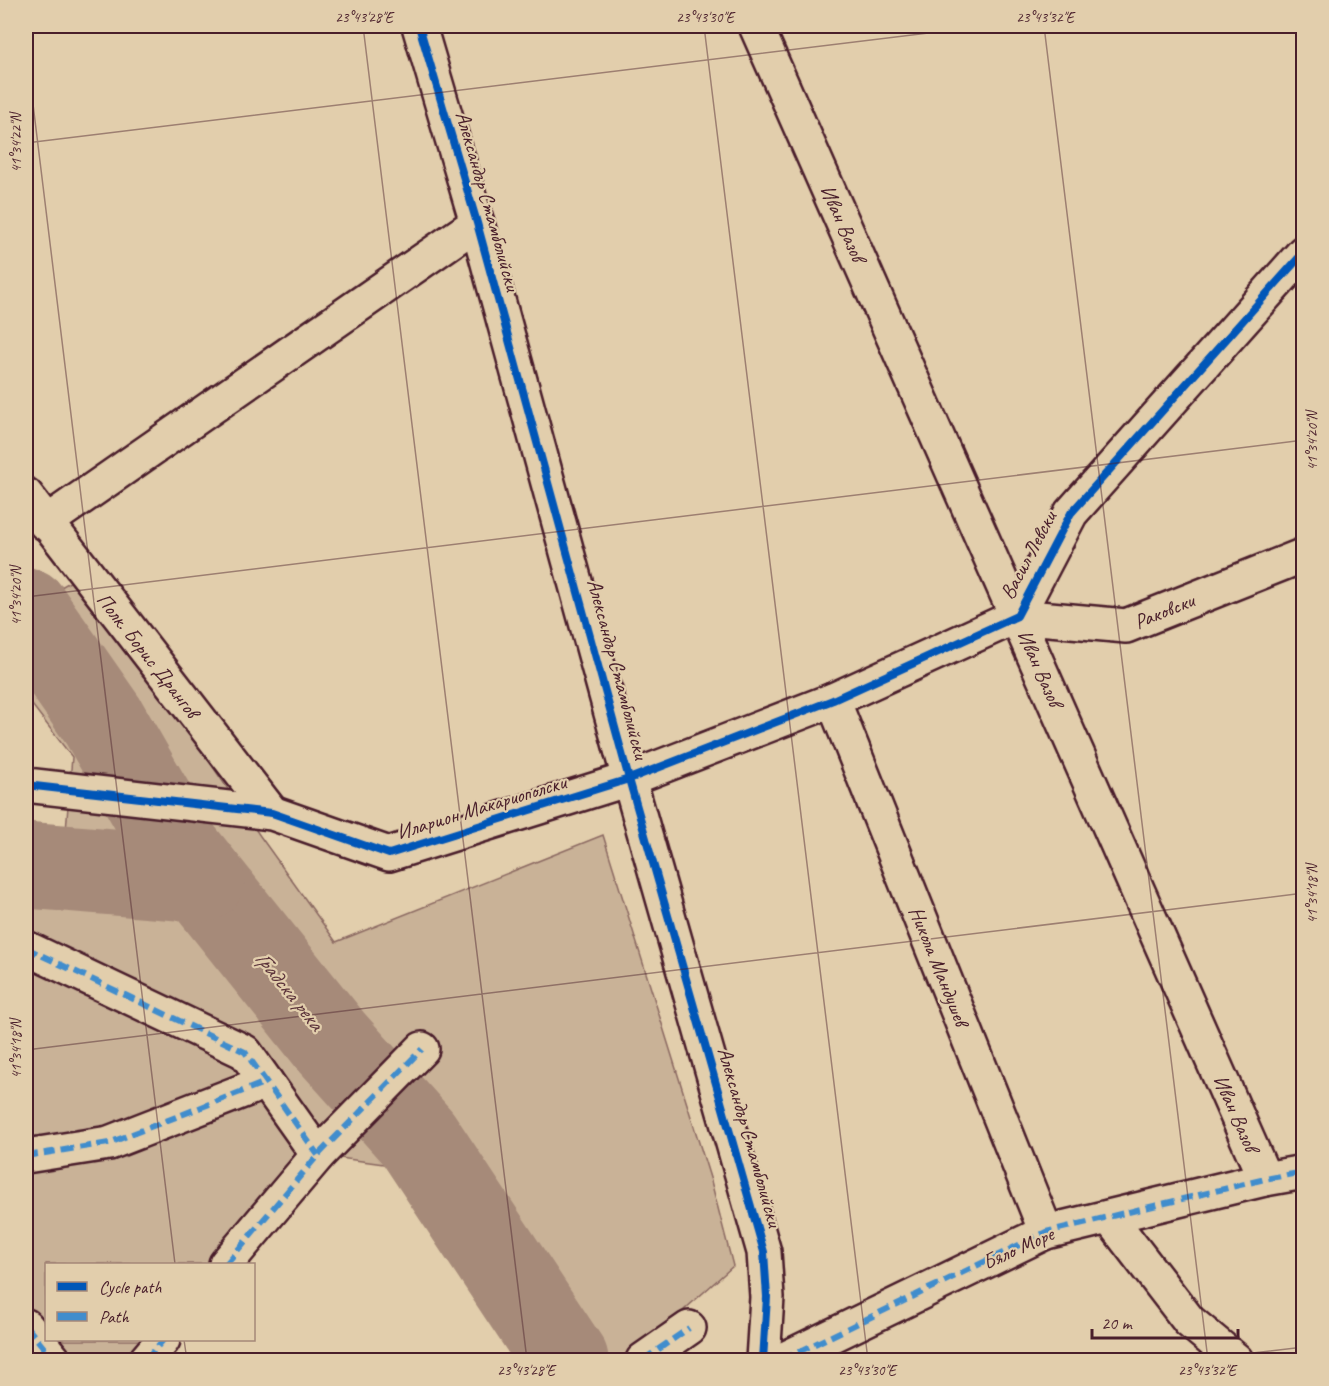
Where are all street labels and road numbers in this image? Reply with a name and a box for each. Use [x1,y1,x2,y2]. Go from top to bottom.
street label: Александър Стамболийски [450,108,526,295]
street label: Иван Вазов [815,181,873,270]
street label: Васил Левски [994,505,1063,603]
street label: Александър Стамболийски [581,576,655,763]
street label: Раковски [1130,586,1200,635]
street label: Полк. Борис Дрангов [91,587,208,726]
street label: Иван Вазов [1012,626,1070,715]
street label: Иларион Макариополски [393,768,571,845]
street label: Никола Мандушев [903,903,976,1034]
street label: Александър Стамболийски [712,1044,788,1231]
street label: Иван Вазов [1208,1071,1266,1160]
street label: Бяло Море [978,1220,1060,1275]

